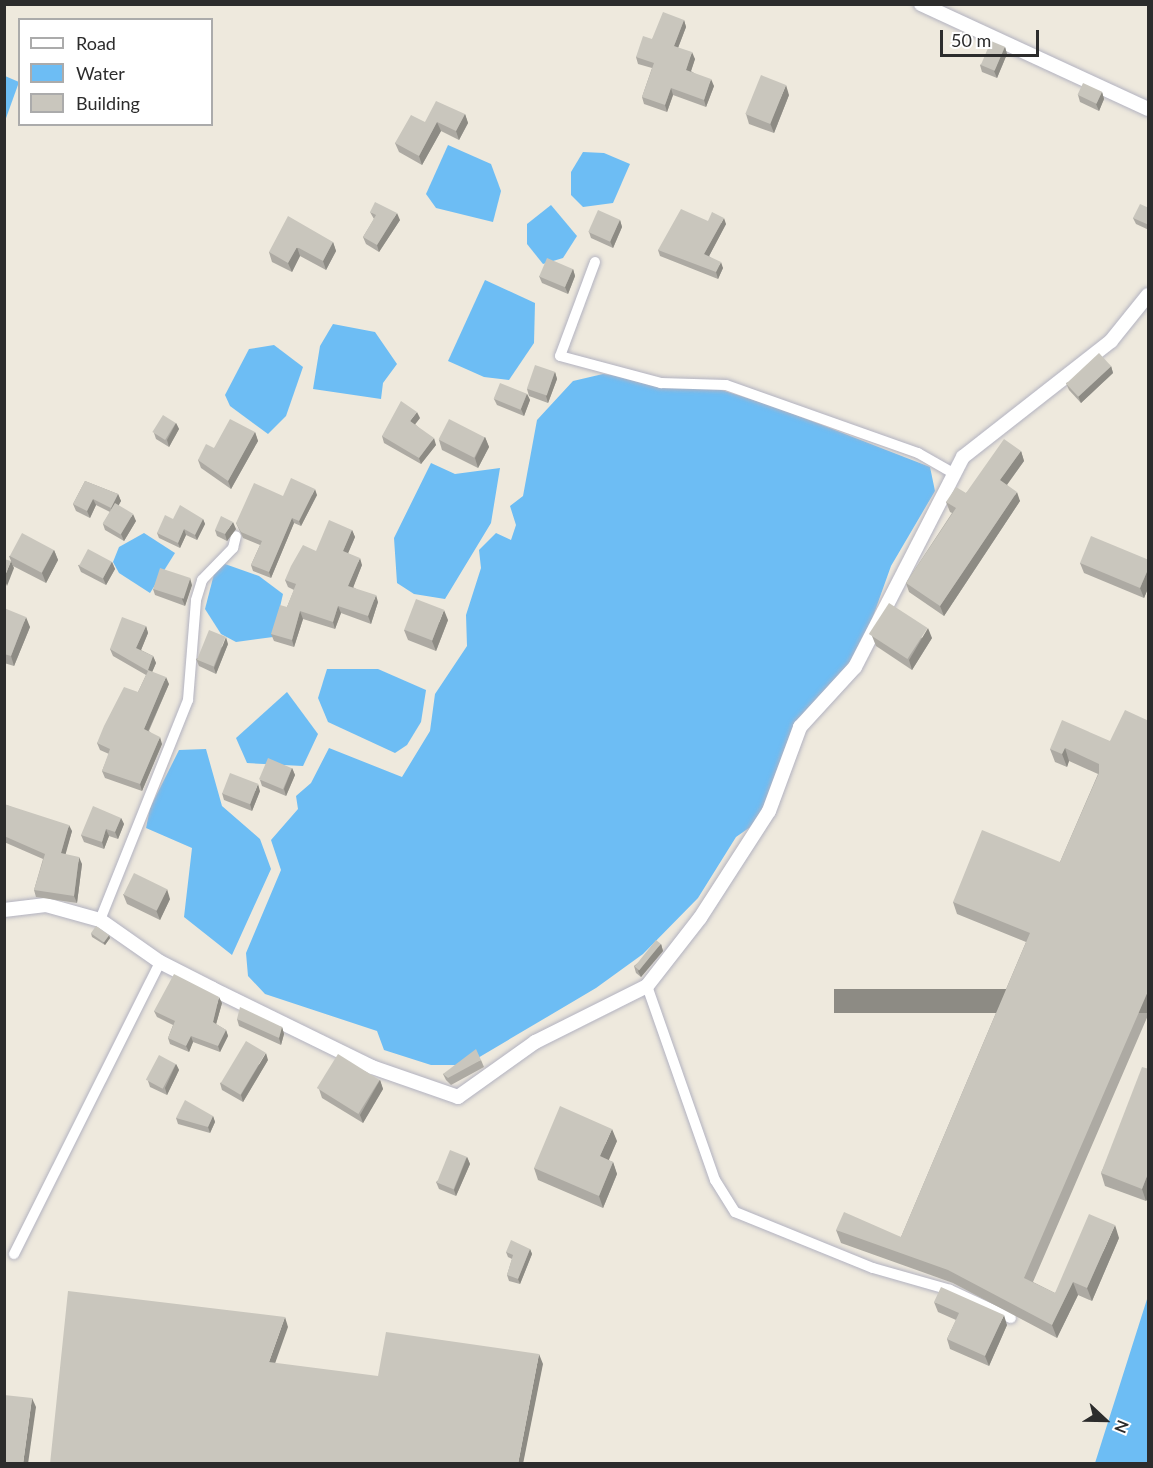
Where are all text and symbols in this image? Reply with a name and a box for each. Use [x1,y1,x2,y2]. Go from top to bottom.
legend [18,18,213,126]
scale bar [943,18,1042,56]
text: 50 m [951,29,991,51]
text: Road [76,32,116,54]
text: Water [76,62,125,84]
text: Building [76,92,140,114]
north arrow [1075,1390,1135,1450]
text: N [1111,1418,1133,1436]

